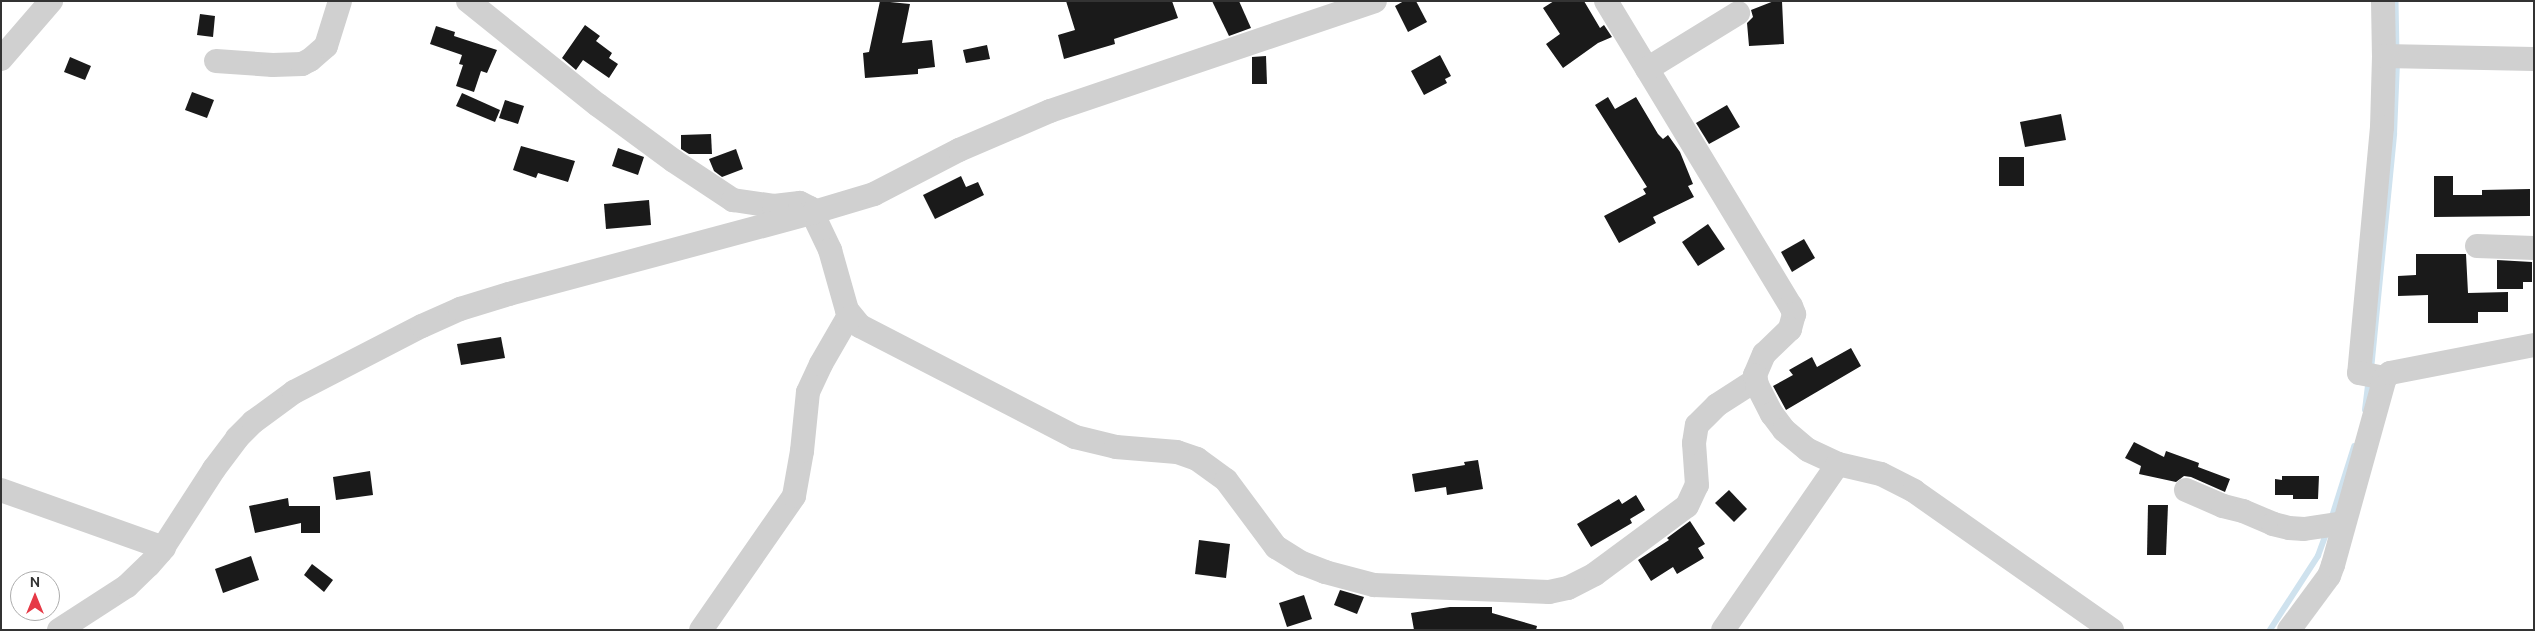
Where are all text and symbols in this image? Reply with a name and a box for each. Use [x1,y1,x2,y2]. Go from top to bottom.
north arrow [10,571,60,621]
text: N [30,574,40,590]

